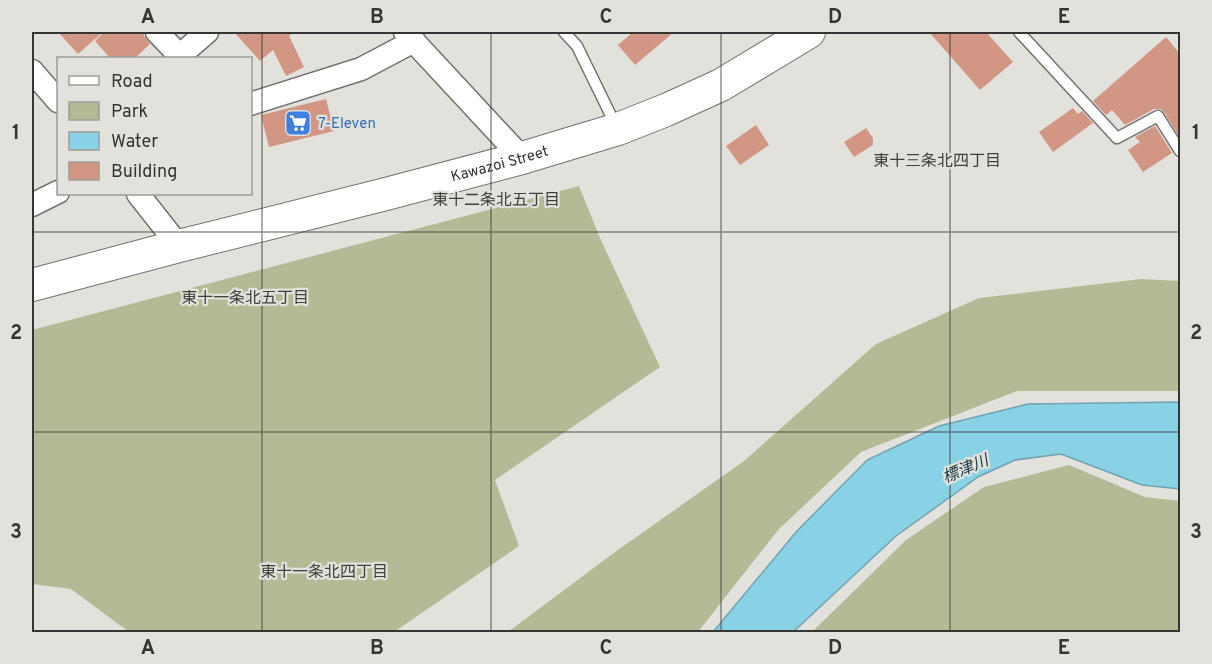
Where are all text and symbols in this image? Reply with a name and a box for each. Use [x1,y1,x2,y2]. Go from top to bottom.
text: A [141,5,155,31]
text: B [370,5,384,31]
text: C [600,5,612,31]
text: D [828,5,842,31]
text: E [1058,5,1070,31]
legend [57,57,252,195]
text: Road [111,71,153,94]
text: Park [111,101,148,124]
supermarket icon: 7-Eleven [283,108,313,138]
place label: 7-Eleven [318,115,376,134]
text: 1 [12,121,20,147]
text: 1 [1192,121,1200,147]
text: Water [111,131,158,154]
street label: Kawazoi Street [449,143,551,187]
district label: 東十三条北四丁目 [873,152,1001,172]
text: Building [111,161,177,184]
district label: 東十二条北五丁目 [432,191,560,211]
district label: 東十一条北五丁目 [181,289,309,309]
text: 2 [10,321,22,347]
text: 2 [1190,321,1202,347]
water label: 標津川 [940,450,994,488]
text: 3 [10,520,22,546]
text: 3 [1190,520,1202,546]
district label: 東十一条北四丁目 [260,563,388,583]
text: A [141,636,155,662]
text: B [370,636,384,662]
text: C [600,636,612,662]
text: D [828,636,842,662]
text: E [1058,636,1070,662]

